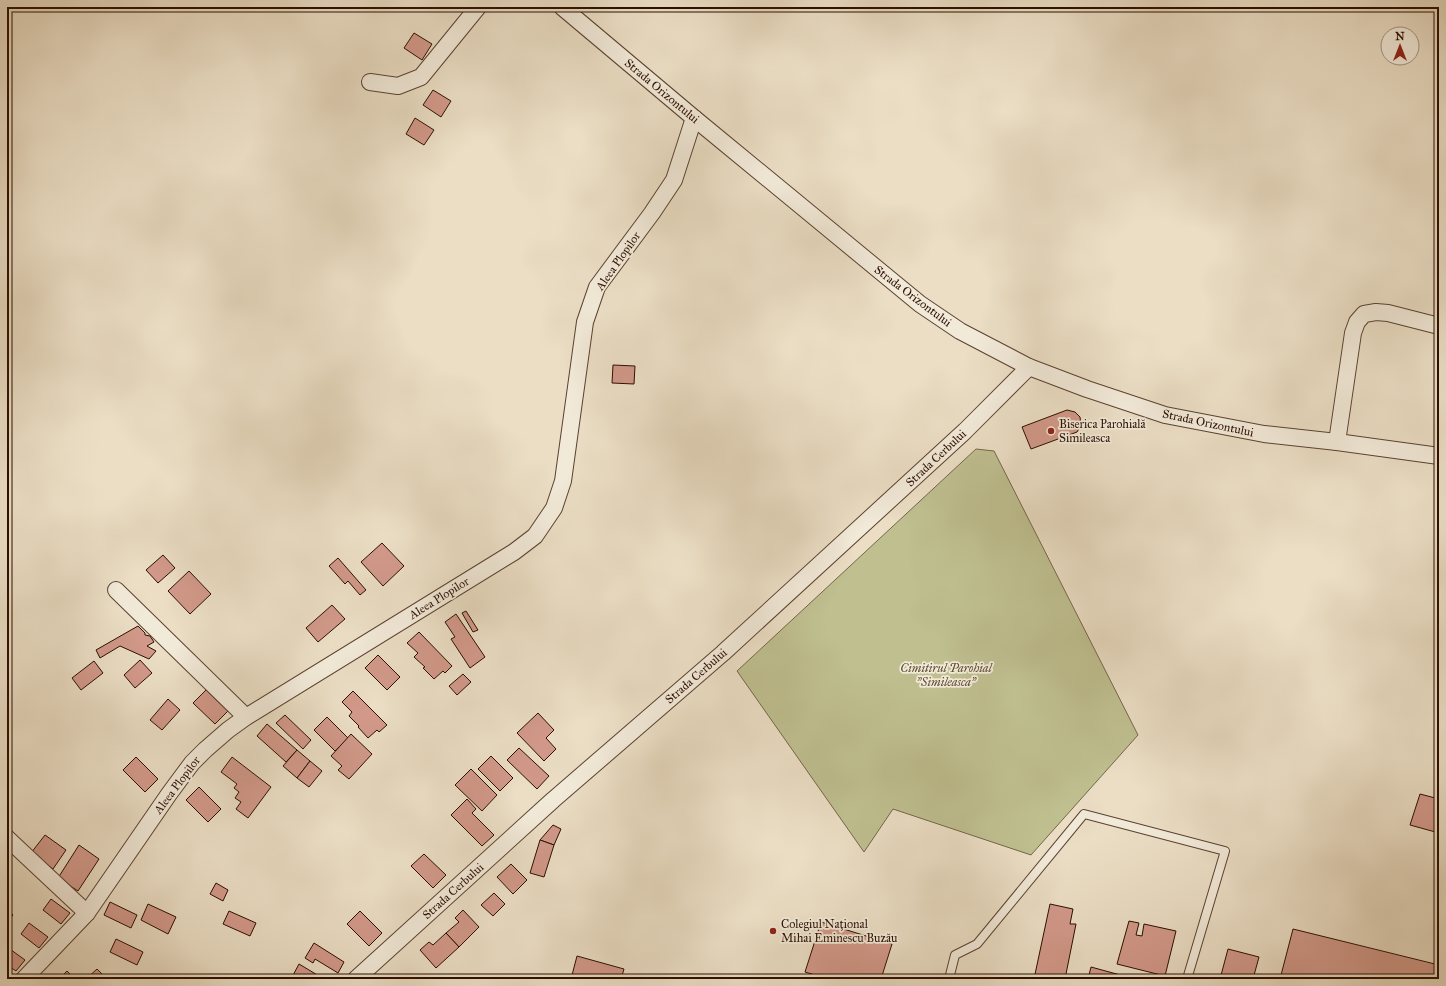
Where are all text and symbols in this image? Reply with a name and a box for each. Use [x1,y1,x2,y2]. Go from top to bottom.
north arrow [1380,26,1420,66]
text: N [1395,30,1405,43]
street label: Strada Orizontului [622,56,703,127]
street label: Aleea Plopilor [592,229,644,294]
street label: Strada Orizontului [872,262,955,330]
street label: Strada Orizontului [1161,406,1256,440]
place label: Biserica Parohială Simileasca [1059,417,1147,445]
street label: Strada Cerbului [903,426,969,489]
marker: Biserica Parohială Simileasca [1046,426,1056,436]
street label: Aleea Plopilor [406,574,472,623]
street label: Strada Cerbului [662,645,730,707]
park label: Cimitirul Parohial "Simileasca" [900,661,993,689]
street label: Aleea Plopilor [150,753,203,817]
street label: Strada Cerbului [420,860,487,922]
place label: Colegiul Național Mihai Eminescu Buzău [781,917,898,945]
marker: Colegiul Național Mihai Eminescu Buzău [768,926,778,936]

